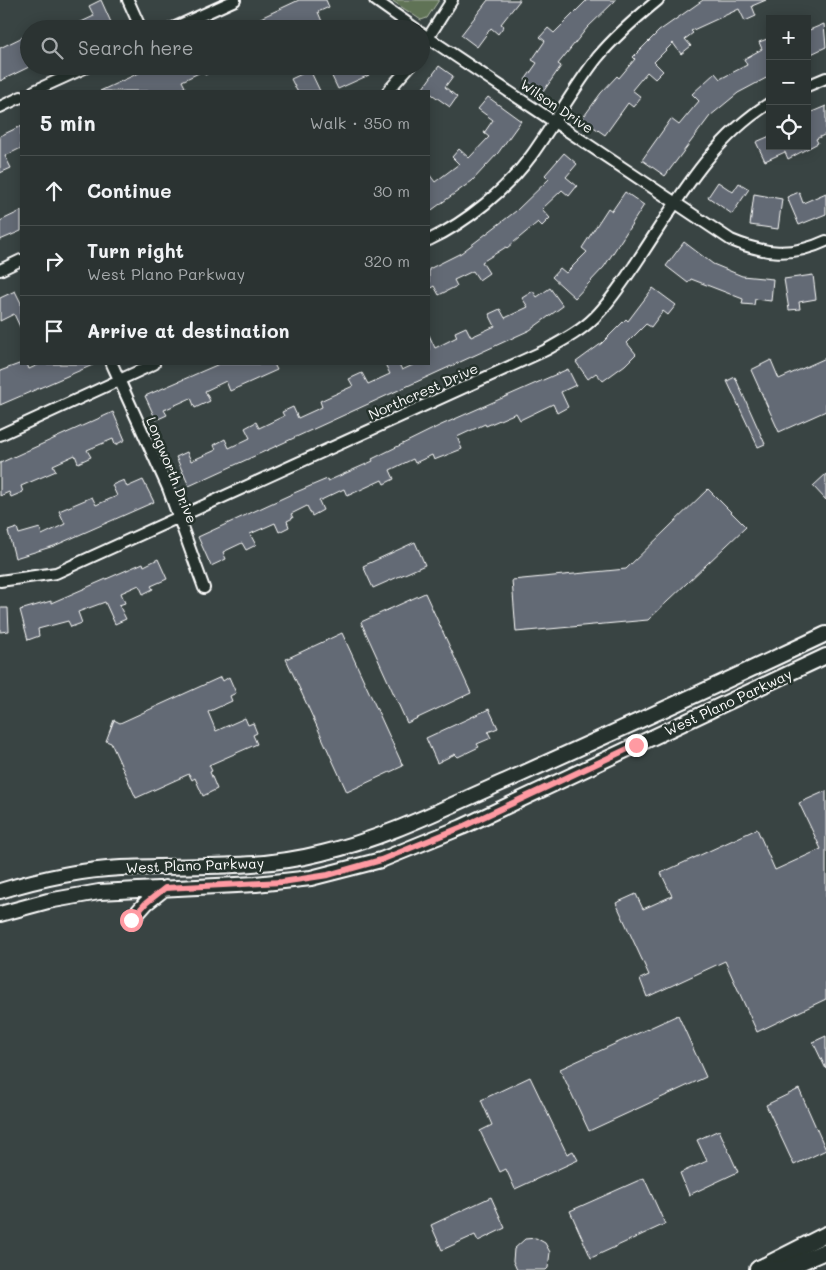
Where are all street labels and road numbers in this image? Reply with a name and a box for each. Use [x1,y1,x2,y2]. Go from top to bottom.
street label: Wilson Drive [517,75,597,137]
street label: Northcrest Drive [365,358,481,424]
street label: Longworth Drive [142,414,202,526]
street label: West Plano Parkway [661,664,795,740]
street label: West Plano Parkway [126,853,264,877]

